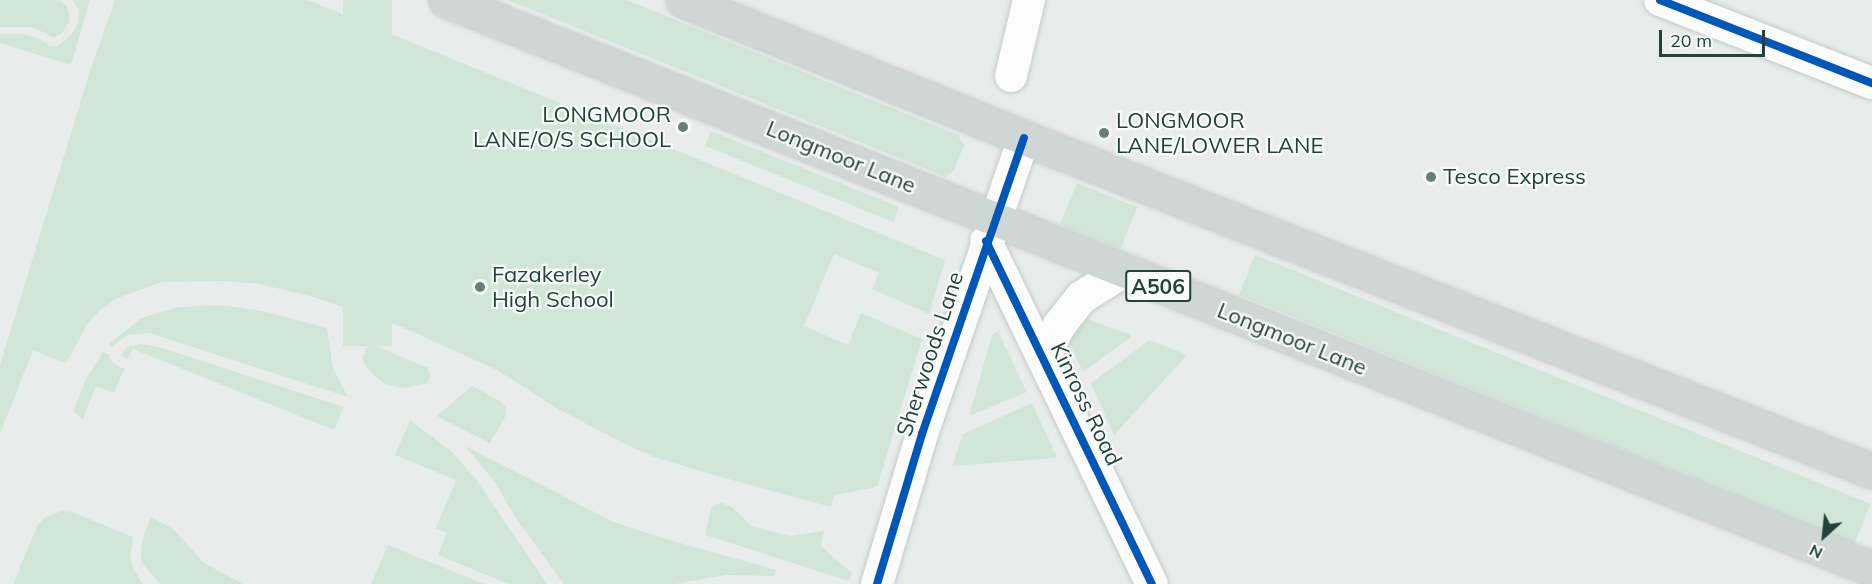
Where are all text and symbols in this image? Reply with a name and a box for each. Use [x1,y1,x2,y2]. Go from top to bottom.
scale bar [1662,18,1768,56]
text: 20 m [1670,29,1712,52]
place label: LONGMOOR LANE/O/S SCHOOL [473,101,671,152]
place label: LONGMOOR LANE/LOWER LANE [1116,107,1323,158]
street label: Longmoor Lane [762,115,920,199]
marker: LONGMOOR LANE/O/S SCHOOL [676,120,690,134]
marker: LONGMOOR LANE/LOWER LANE [1097,126,1111,140]
place label: Tesco Express [1443,164,1586,190]
marker: Tesco Express [1424,170,1438,184]
place label: Fazakerley High School [492,261,614,312]
road number: A506 [1125,268,1191,304]
street label: Sherwoods Lane [891,269,969,439]
marker: Fazakerley High School [473,280,487,294]
street label: Longmoor Lane [1213,297,1371,381]
street label: Kinross Road [1045,338,1127,470]
north arrow [1794,506,1854,566]
text: N [1806,540,1826,564]

